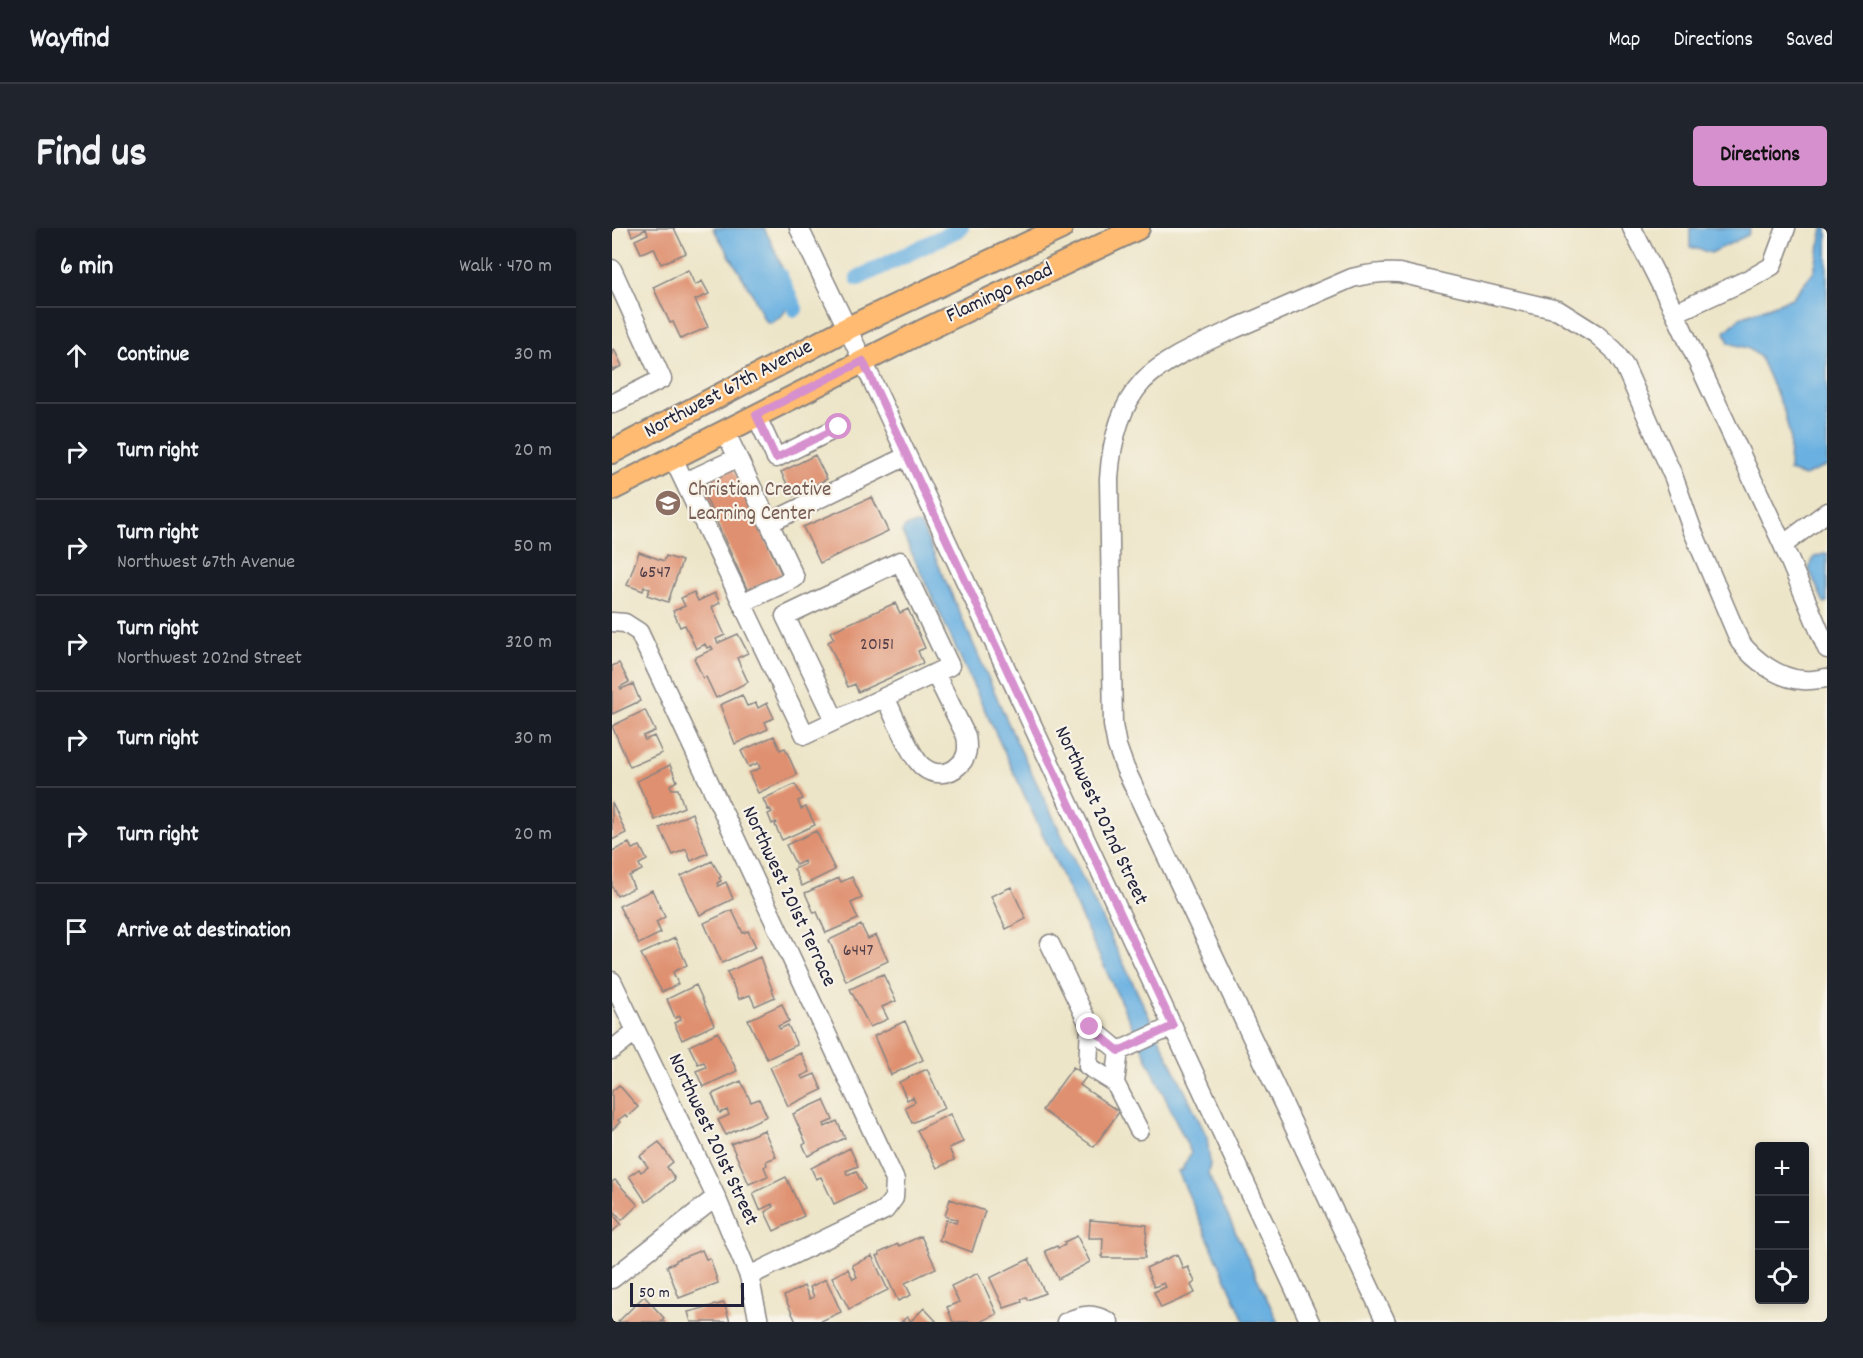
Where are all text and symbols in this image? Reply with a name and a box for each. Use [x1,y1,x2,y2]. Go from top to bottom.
text: Wayfind [30,21,110,61]
text: Map [1609,26,1640,56]
text: Directions [1673,26,1753,56]
text: Saved [1786,26,1833,56]
text: Find us [36,126,147,186]
button: Directions [1693,126,1827,186]
text: 6 min [60,249,113,286]
text: Walk · 470 m [459,253,552,281]
street label: Flamingo Road [942,256,1058,332]
street label: Northwest 67th Avenue [639,333,819,447]
icon: ahead [60,339,93,372]
text: Continue [117,340,189,371]
text: 30 m [514,341,552,369]
route start [825,413,851,439]
icon: right [60,435,93,468]
text: Turn right [117,436,199,467]
text: 20 m [514,437,552,465]
place label: Christian Creative Learning Center [688,476,831,530]
school or university icon: Christian Creative Learning Center [653,488,683,518]
text: Turn right [117,518,199,549]
icon: right [60,531,93,564]
text: 50 m [514,533,552,561]
text: Northwest 67th Avenue [117,549,295,577]
house number: 6547 [639,561,671,586]
text: Turn right [117,614,199,645]
icon: right [60,627,93,660]
text: 320 m [505,629,552,657]
house number: 20151 [860,633,894,658]
text: Northwest 202nd Street [117,645,302,673]
street label: Northwest 202nd Street [1045,722,1155,911]
icon: right [60,723,93,756]
text: Turn right [117,724,199,755]
text: 30 m [514,725,552,753]
street label: Northwest 201st Terrace [733,802,843,992]
icon: right [60,819,93,852]
text: Turn right [117,820,199,851]
text: 20 m [514,821,552,849]
icon: arrive [60,915,93,948]
text: Arrive at destination [117,916,291,947]
house number: 6447 [843,939,873,964]
route end [1076,1013,1102,1039]
street label: Northwest 201st Street [659,1049,765,1231]
map controls [1755,1142,1809,1304]
button: + [1755,1142,1809,1196]
button: − [1755,1196,1809,1250]
button: locate [1755,1250,1809,1304]
scale bar [630,1280,744,1308]
text: 50 m [639,1282,670,1305]

